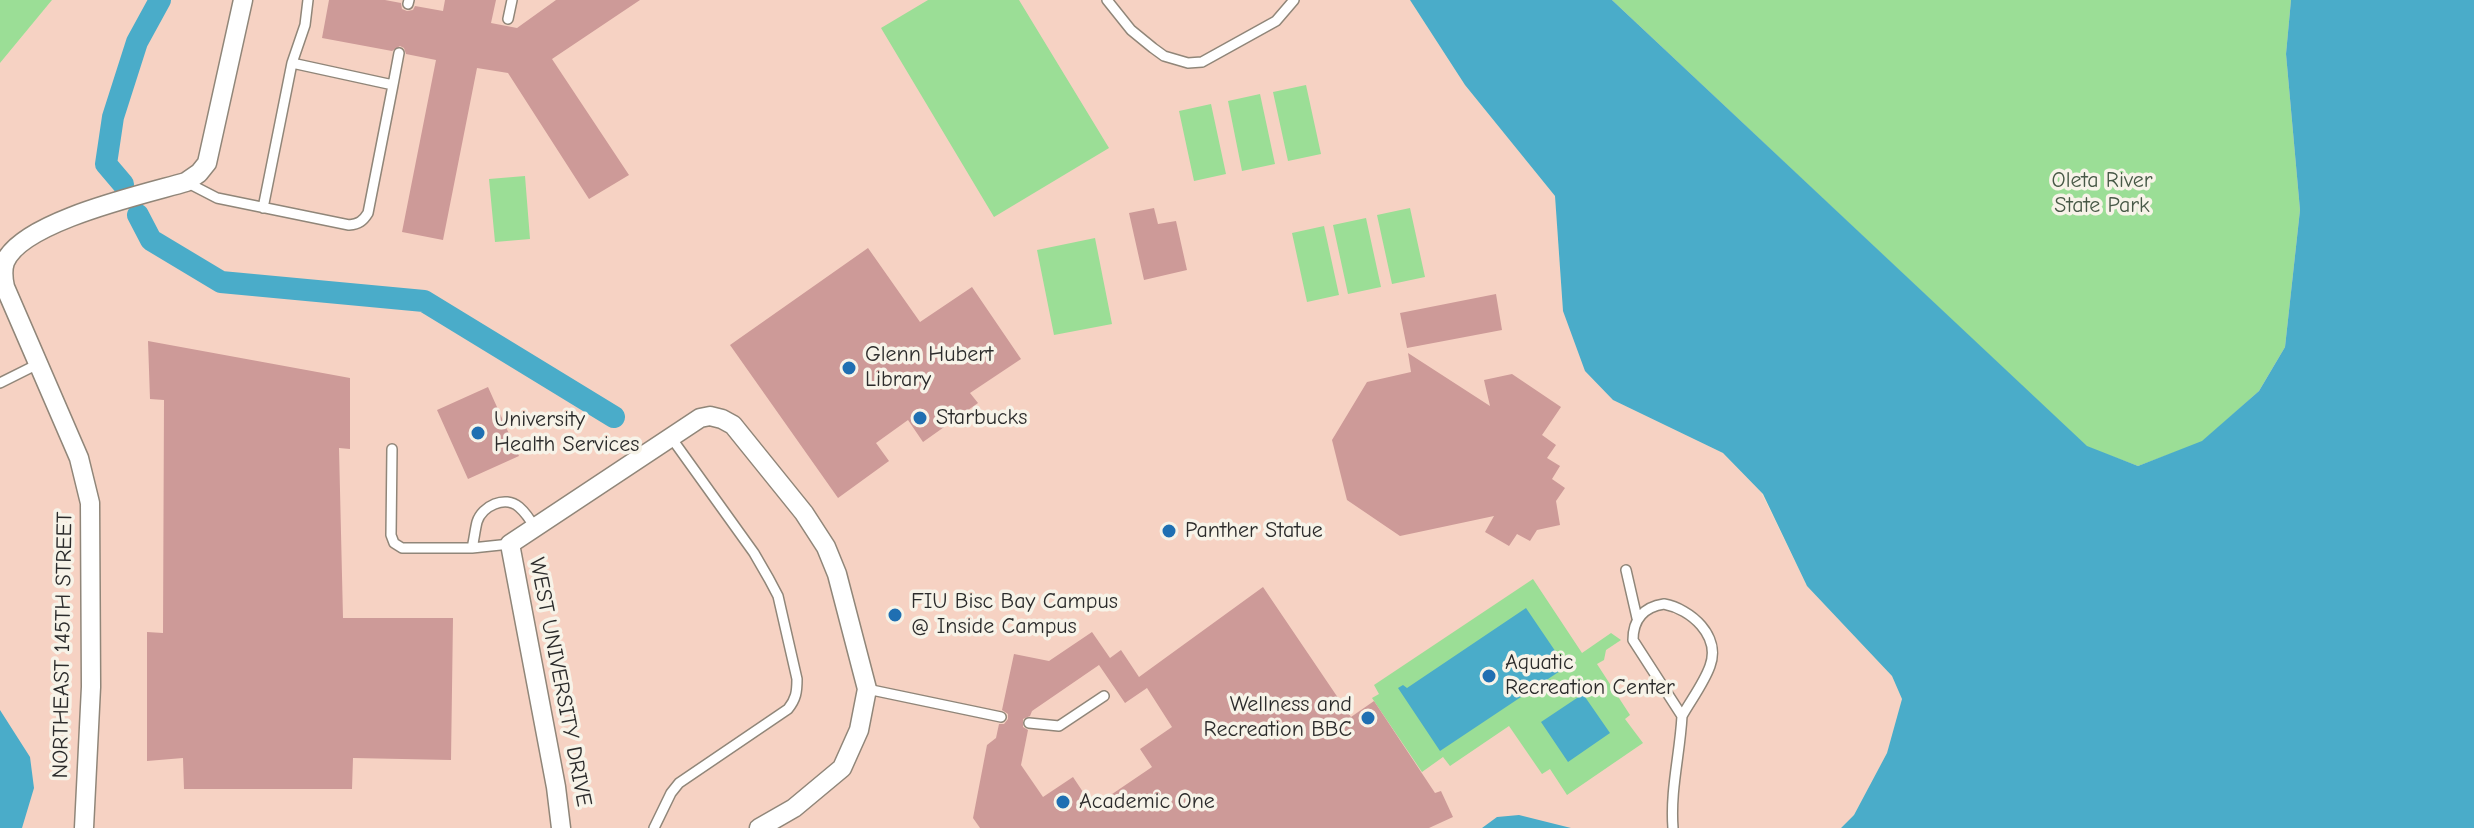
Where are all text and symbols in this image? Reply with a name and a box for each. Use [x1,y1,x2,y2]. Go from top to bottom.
park label: Oleta River State Park [2052,168,2152,220]
place label: Glenn Hubert Library [865,342,993,394]
marker: Glenn Hubert Library [840,359,858,377]
place label: Starbucks [936,405,1027,431]
place label: University Health Services [494,407,639,458]
marker: Starbucks [911,409,929,427]
marker: University Health Services [469,424,487,442]
street label: NORTHEAST 145TH STREET [47,511,79,779]
place label: Panther Statue [1185,518,1323,544]
marker: Panther Statue [1160,522,1178,540]
street label: WEST UNIVERSITY DRIVE [523,555,597,809]
place label: FIU Bisc Bay Campus @ Inside Campus [911,589,1118,640]
marker: FIU Bisc Bay Campus @ Inside Campus [886,606,904,624]
place label: Aquatic Recreation Center [1505,650,1675,702]
marker: Aquatic Recreation Center [1480,667,1498,685]
place label: Wellness and Recreation BBC [1204,692,1352,744]
marker: Wellness and Recreation BBC [1359,709,1377,727]
place label: Academic One [1079,789,1215,815]
marker: Academic One [1054,793,1072,811]

